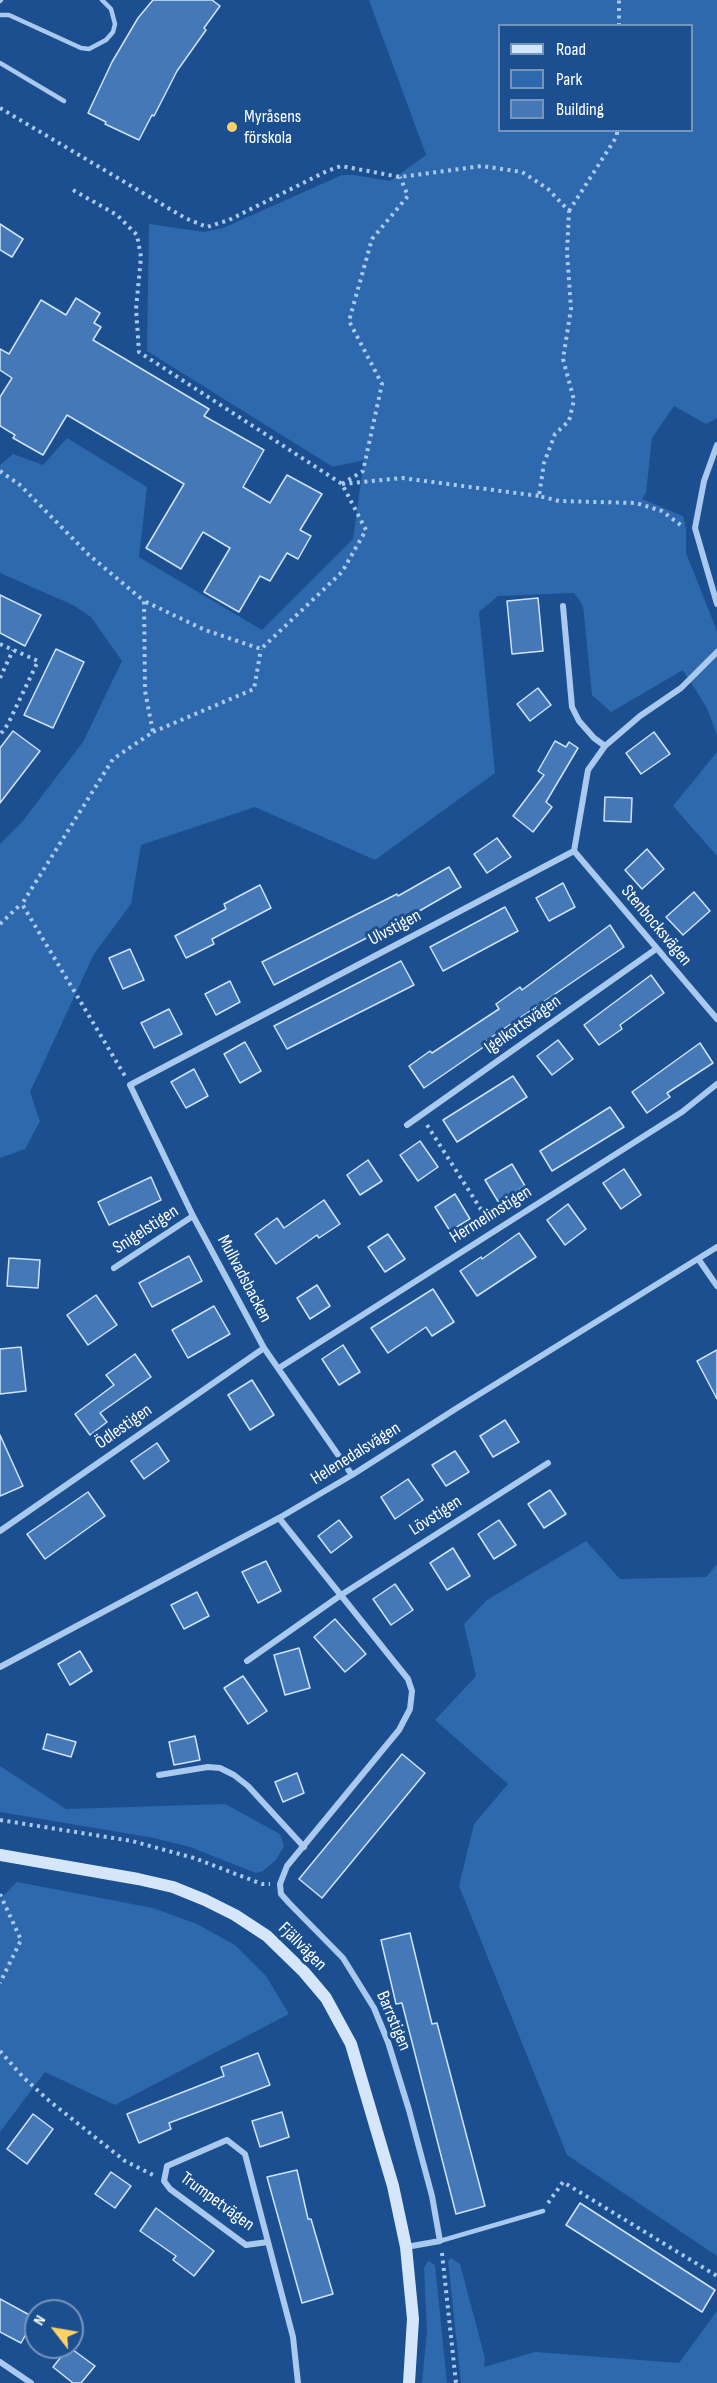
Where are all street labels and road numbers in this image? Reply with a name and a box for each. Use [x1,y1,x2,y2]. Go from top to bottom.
street label: Stenbocksvägen [616,881,696,971]
street label: Ulvstigen [365,905,425,951]
street label: Igelkottsvägen [481,991,565,1059]
street label: Hermelinstigen [446,1181,536,1249]
street label: Snigelstigen [109,1201,183,1259]
street label: Mullvadsbacken [212,1232,276,1326]
street label: Ödlestigen [91,1400,157,1454]
street label: Helenedalsvägen [307,1418,405,1490]
street label: Lövstigen [406,1491,466,1541]
street label: Fjällvägen [273,1918,331,1976]
street label: Barrstigen [371,1988,415,2054]
street label: Trumpetvägen [176,2168,258,2236]

